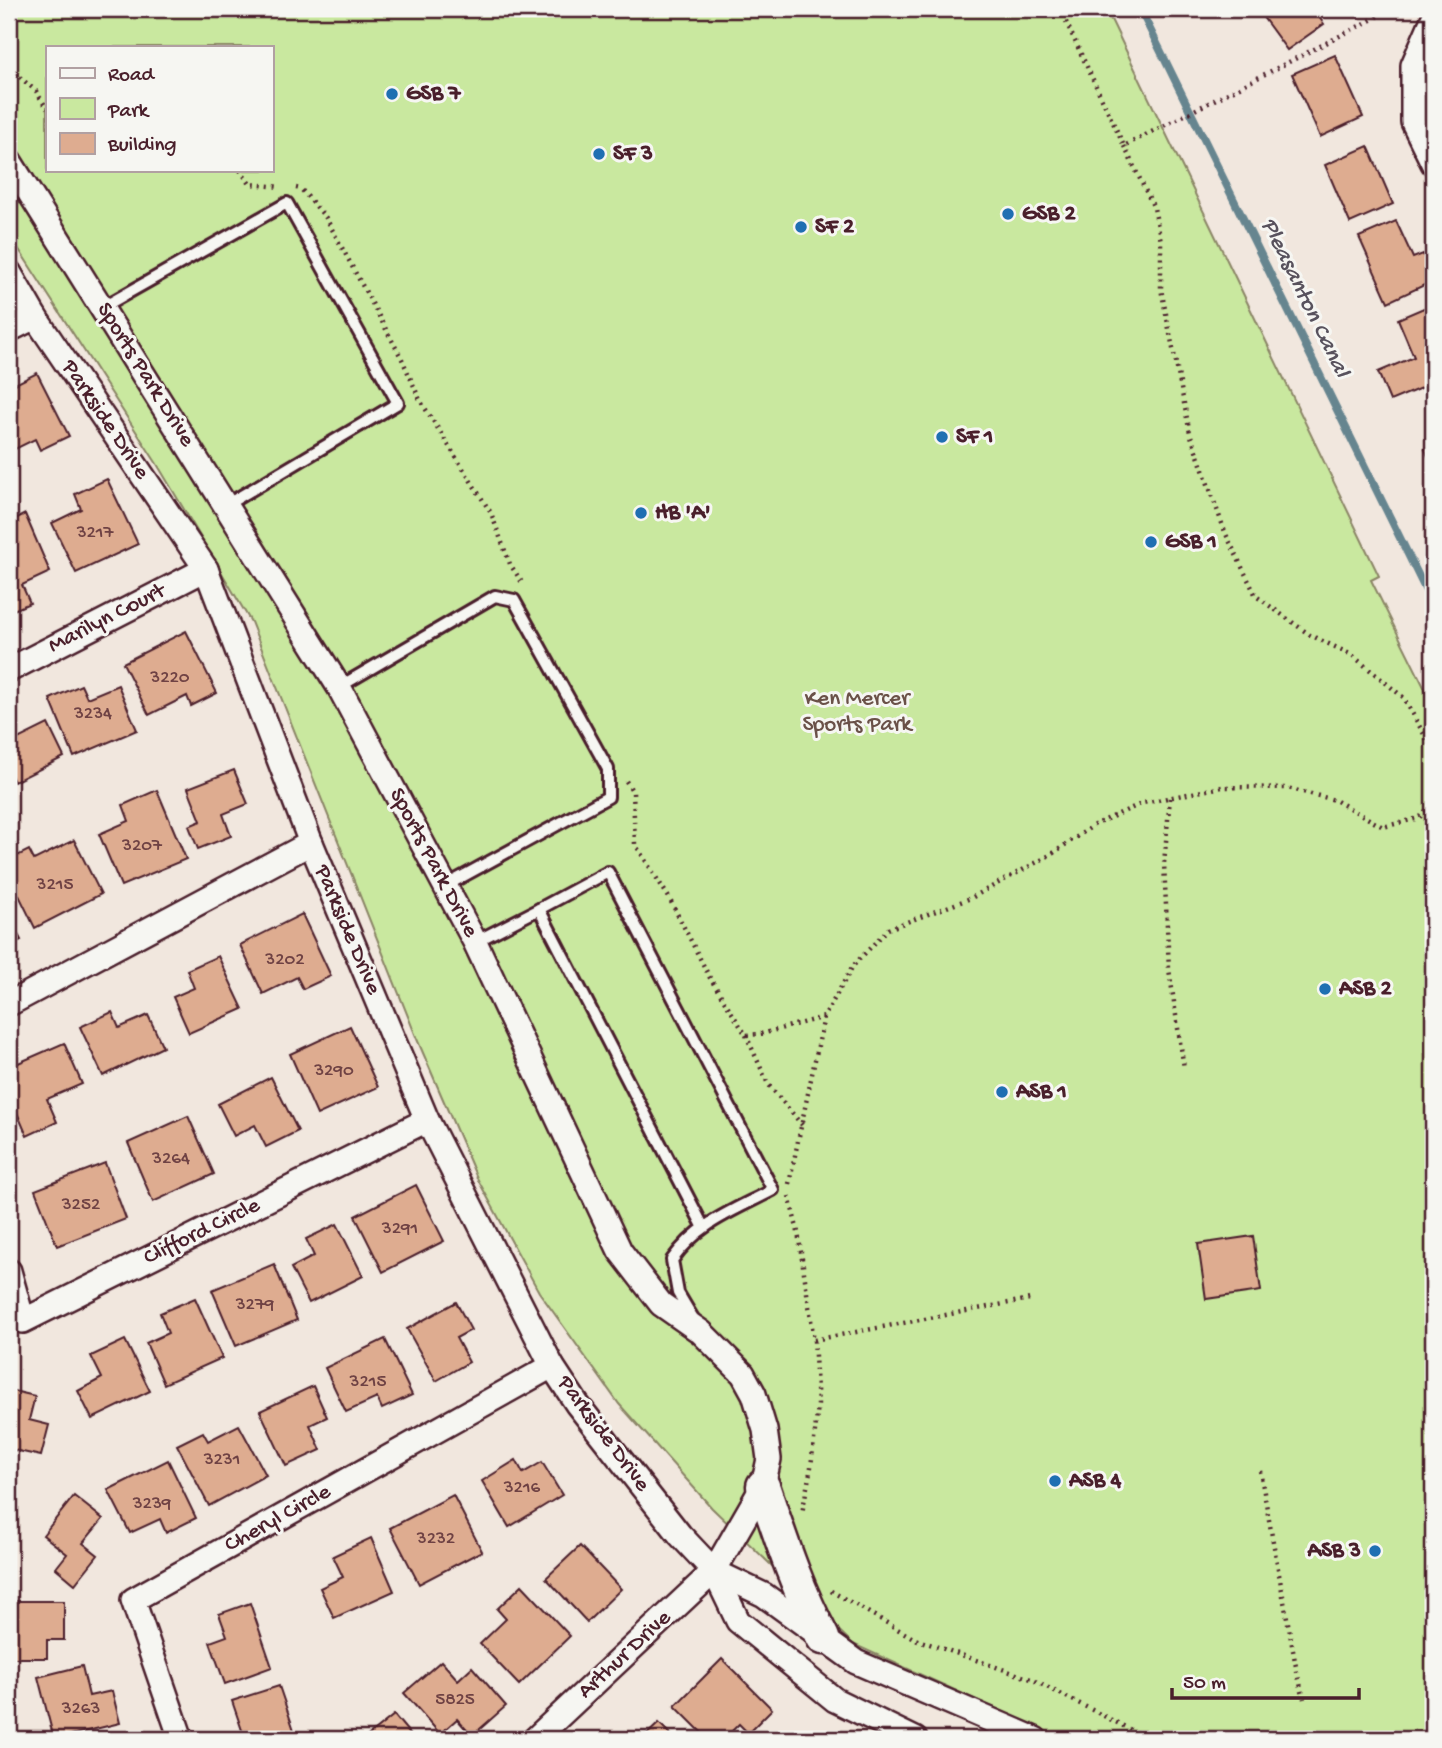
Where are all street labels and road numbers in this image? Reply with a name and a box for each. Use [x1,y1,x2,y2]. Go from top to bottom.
street label: Sports Park Drive [90,298,201,453]
street label: Parkside Drive [55,354,155,486]
street label: Marilyn Court [44,577,171,660]
street label: Sports Park Drive [382,784,484,943]
street label: Parkside Drive [307,860,387,1000]
street label: Clifford Circle [139,1192,266,1272]
street label: Parkside Drive [550,1370,656,1498]
street label: Cheryl Circle [220,1478,337,1559]
street label: Arthur Drive [573,1604,678,1705]

